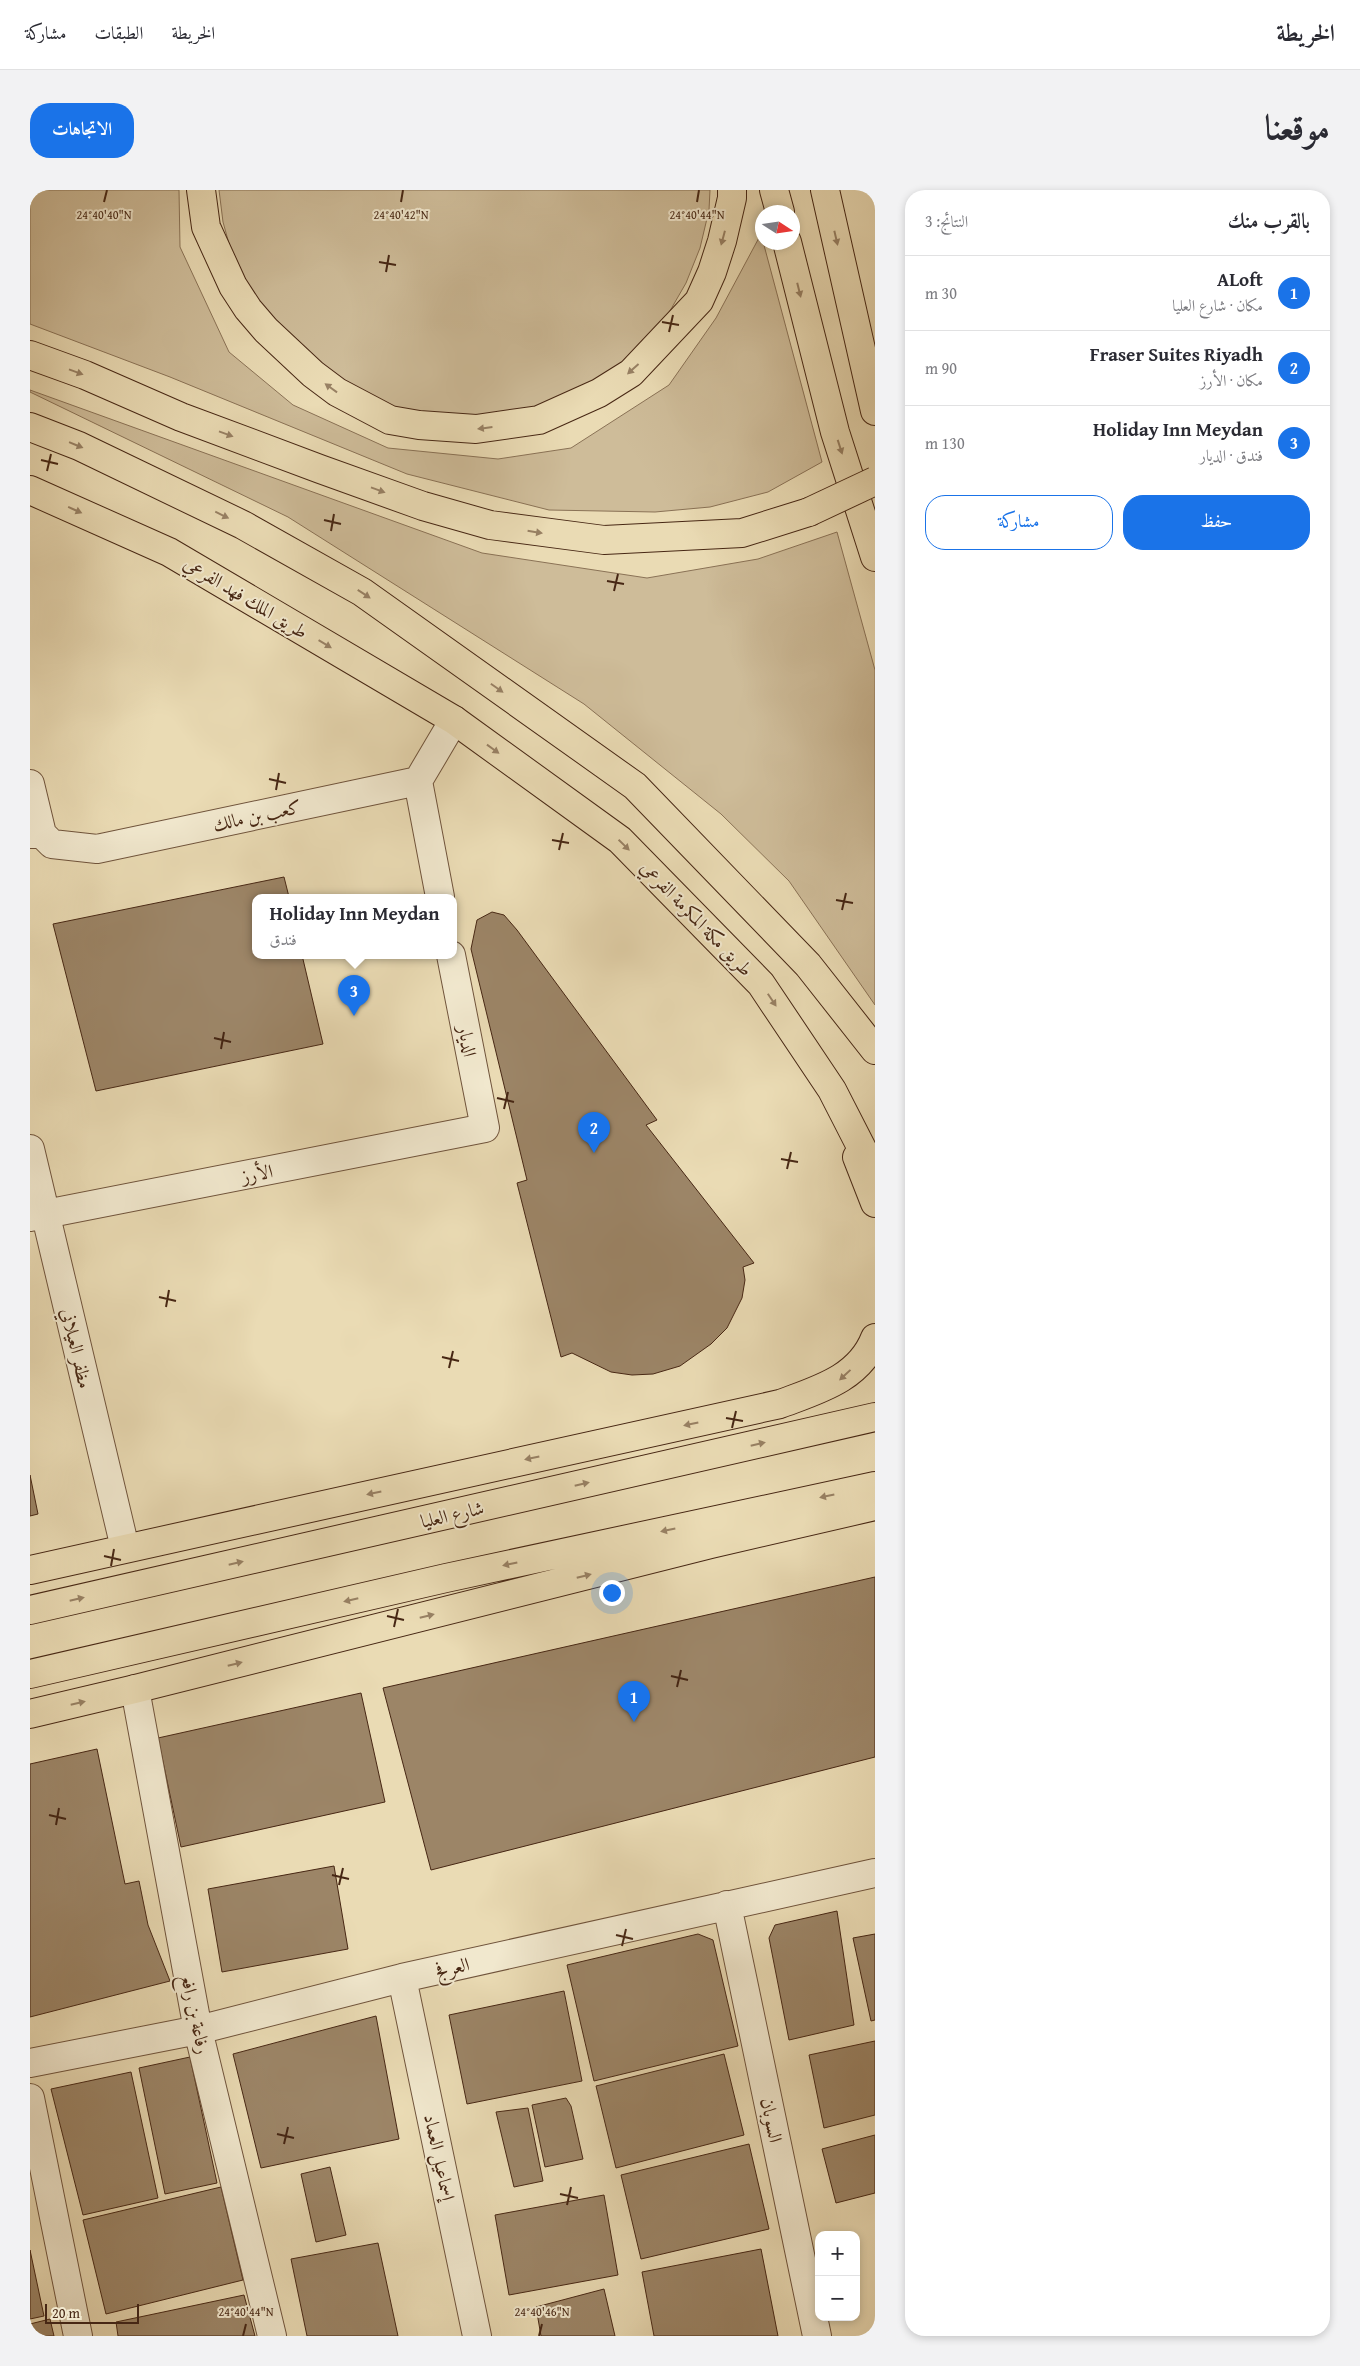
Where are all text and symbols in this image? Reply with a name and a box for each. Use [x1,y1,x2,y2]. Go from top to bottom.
text: الخريطة [1277,15,1335,50]
text: مشاركة [25,19,66,46]
text: الطبقات [94,19,143,46]
text: الخريطة [171,19,215,46]
text: موقعنا [1265,101,1330,152]
button: الاتجاهات [30,103,134,158]
north arrow [755,205,800,250]
text: بالقرب منك [1228,205,1310,236]
text: 24°40'40"N [76,206,132,223]
text: 24°40'42"N [373,206,429,223]
text: 24°40'44"N [669,206,725,223]
text: النتائج: 3 [925,209,968,233]
one-way arrow [719,230,727,245]
one-way arrow [832,230,840,245]
text: ALoft [1217,265,1263,293]
text: 30 m [925,281,957,305]
text: 1 [1290,281,1298,305]
one-way arrow [795,282,803,297]
text: مكان · شارع العليا [1172,293,1263,317]
text: Fraser Suites Riyadh [1090,340,1263,368]
text: 90 m [925,356,957,380]
text: 2 [1290,356,1298,380]
one-way arrow [628,363,640,375]
one-way arrow [69,368,84,376]
text: مكان · الأرز [1200,368,1263,392]
one-way arrow [324,383,338,393]
text: Holiday Inn Meydan [1093,415,1263,443]
one-way arrow [476,424,492,432]
one-way arrow [219,430,234,438]
text: 130 m [925,431,965,455]
text: 3 [1290,431,1298,455]
one-way arrow [836,440,844,455]
one-way arrow [68,441,83,449]
text: فندق · الديار [1200,443,1263,467]
one-way arrow [371,487,386,494]
button: مشاركة [925,495,1113,550]
button: حفظ [1123,495,1310,550]
one-way arrow [68,506,82,514]
one-way arrow [215,511,229,519]
one-way arrow [527,528,543,536]
street label: طريق الملك فهد الفرعي [177,549,314,647]
one-way arrow [357,589,371,599]
one-way arrow [319,640,332,649]
one-way arrow [490,683,503,693]
one-way arrow [487,744,500,754]
street label: كعب بن مالك [210,792,304,838]
one-way arrow [618,839,630,851]
street label: طريق مكة المكرمة الفرعي [633,854,760,984]
popup [252,894,457,959]
text: Holiday Inn Meydan [270,899,439,927]
text: فندق [270,927,297,951]
pin: 3 [338,975,370,1016]
one-way arrow [768,994,777,1007]
street label: الديار [451,1021,485,1059]
pin: 2 [578,1112,610,1153]
street label: الأرز [237,1156,275,1190]
street label: مظفر العيلاني [52,1305,100,1391]
one-way arrow [839,1369,851,1381]
one-way arrow [683,1420,699,1428]
one-way arrow [750,1440,765,1448]
one-way arrow [524,1455,540,1463]
one-way arrow [574,1480,590,1488]
one-way arrow [366,1489,381,1497]
one-way arrow [820,1492,835,1500]
street label: شارع العليا [418,1493,487,1537]
one-way arrow [660,1527,676,1535]
one-way arrow [228,1559,243,1567]
one-way arrow [501,1561,517,1569]
one-way arrow [577,1572,592,1580]
your location [599,1580,625,1606]
one-way arrow [70,1595,85,1603]
one-way arrow [343,1596,359,1604]
one-way arrow [419,1612,434,1620]
one-way arrow [228,1660,243,1668]
pin: 1 [618,1681,650,1722]
one-way arrow [70,1699,85,1707]
street label: العرفج [432,1949,473,1987]
street label: رفاعة بن رافع [170,1971,218,2058]
street label: السوبان [754,2095,790,2145]
street label: إسماعيل العماد [417,2111,463,2205]
map controls [815,2231,860,2321]
button: + [815,2231,860,2276]
button: − [815,2276,860,2321]
scale bar [45,2301,139,2324]
text: 20 m [52,2303,80,2323]
text: 24°40'44"N [218,2303,274,2320]
text: 24°40'46"N [514,2303,570,2320]

